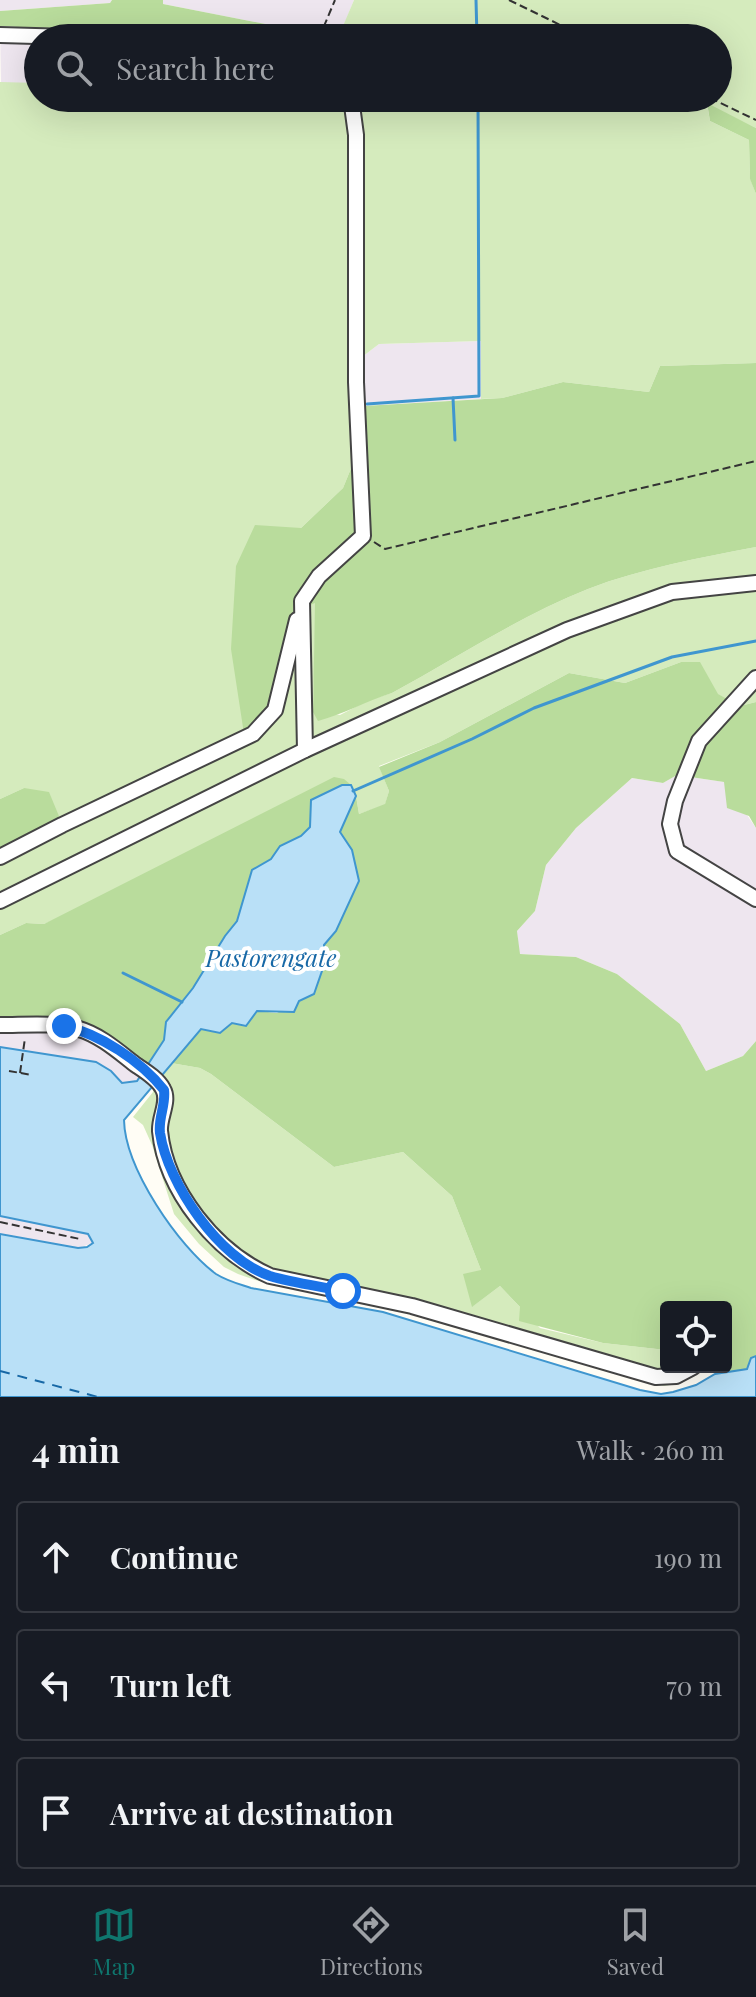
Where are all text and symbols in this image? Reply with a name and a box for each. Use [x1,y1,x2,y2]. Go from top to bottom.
search box [24,24,732,112]
icon: search [52,46,96,90]
text: Search here [116,48,275,88]
water label: Pastorengate [204,941,337,973]
route end [46,1008,82,1044]
route start [325,1273,361,1309]
map controls [660,1301,732,1373]
button: locate [660,1301,732,1373]
text: 4 min [32,1426,120,1472]
text: Walk · 260 m [577,1432,724,1467]
icon: ahead [34,1535,78,1579]
text: Continue [110,1537,238,1577]
text: 190 m [654,1540,722,1575]
icon: left [34,1663,78,1707]
text: Turn left [110,1665,231,1705]
text: 70 m [666,1668,722,1703]
icon: arrive [34,1791,78,1835]
text: Arrive at destination [110,1793,393,1833]
tab: Map [92,1903,136,1981]
tab: Directions [320,1903,423,1981]
tab: Saved [607,1903,664,1981]

